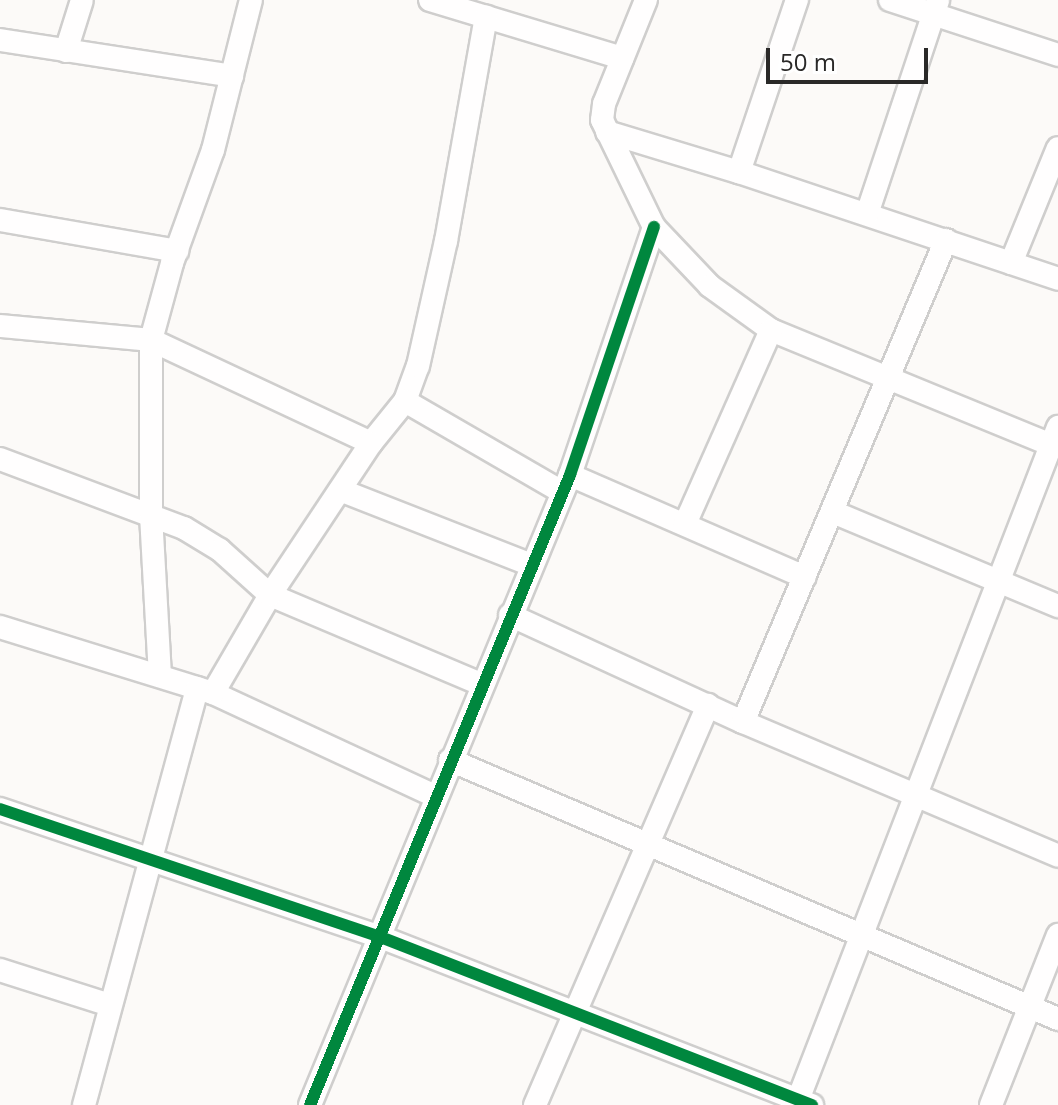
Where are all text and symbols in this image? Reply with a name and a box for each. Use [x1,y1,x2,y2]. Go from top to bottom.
scale bar [770,32,932,82]
text: 50 m [780,45,836,78]

